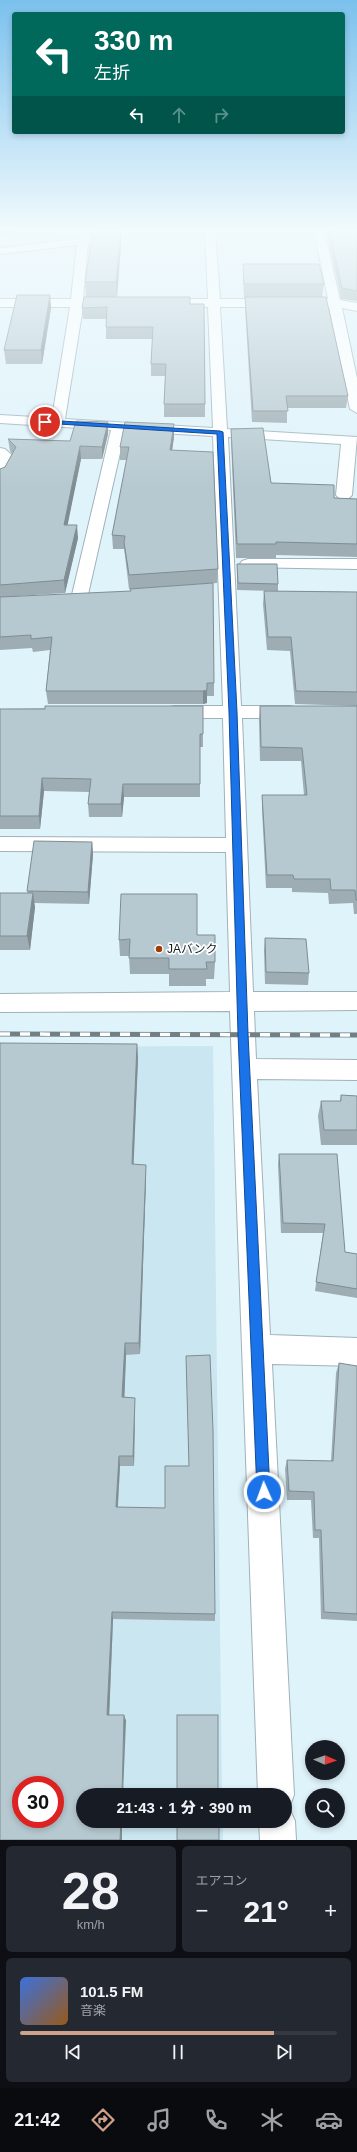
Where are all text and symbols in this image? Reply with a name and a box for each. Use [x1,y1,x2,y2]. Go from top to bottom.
text: 330 m [94,25,173,56]
icon: left [28,28,80,80]
text: 左折 [94,63,130,83]
icon: left [126,104,148,126]
icon: ahead [168,104,190,126]
icon: right [210,104,232,126]
pin [28,405,62,439]
icon: arrive [34,411,56,433]
place label: JAバンク [167,942,218,956]
marker: JAバンク [154,944,164,954]
position arrow [243,1471,285,1513]
north arrow [305,1740,345,1780]
map controls [305,1740,345,1828]
speed limit sign: 30 [12,1776,64,1828]
button: search [305,1788,345,1828]
text: 21:43 · 1 分 · 390 m [116,1799,252,1816]
text: 28 [62,1862,120,1920]
text: エアコン [196,1873,248,1888]
text: 21° [244,1895,289,1928]
text: − [196,1898,208,1923]
text: + [324,1898,337,1923]
text: km/h [77,1917,105,1932]
text: 101.5 FM [80,1983,143,2000]
text: 音楽 [80,2003,106,2018]
icon: previous [62,2041,84,2063]
icon: pause [167,2041,189,2063]
icon: next [273,2041,295,2063]
icon: directions [89,2106,117,2134]
icon: music [145,2106,173,2134]
icon: phone [202,2106,230,2134]
icon: climate [258,2106,286,2134]
icon: car [315,2106,343,2134]
text: 21:42 [14,2110,60,2130]

